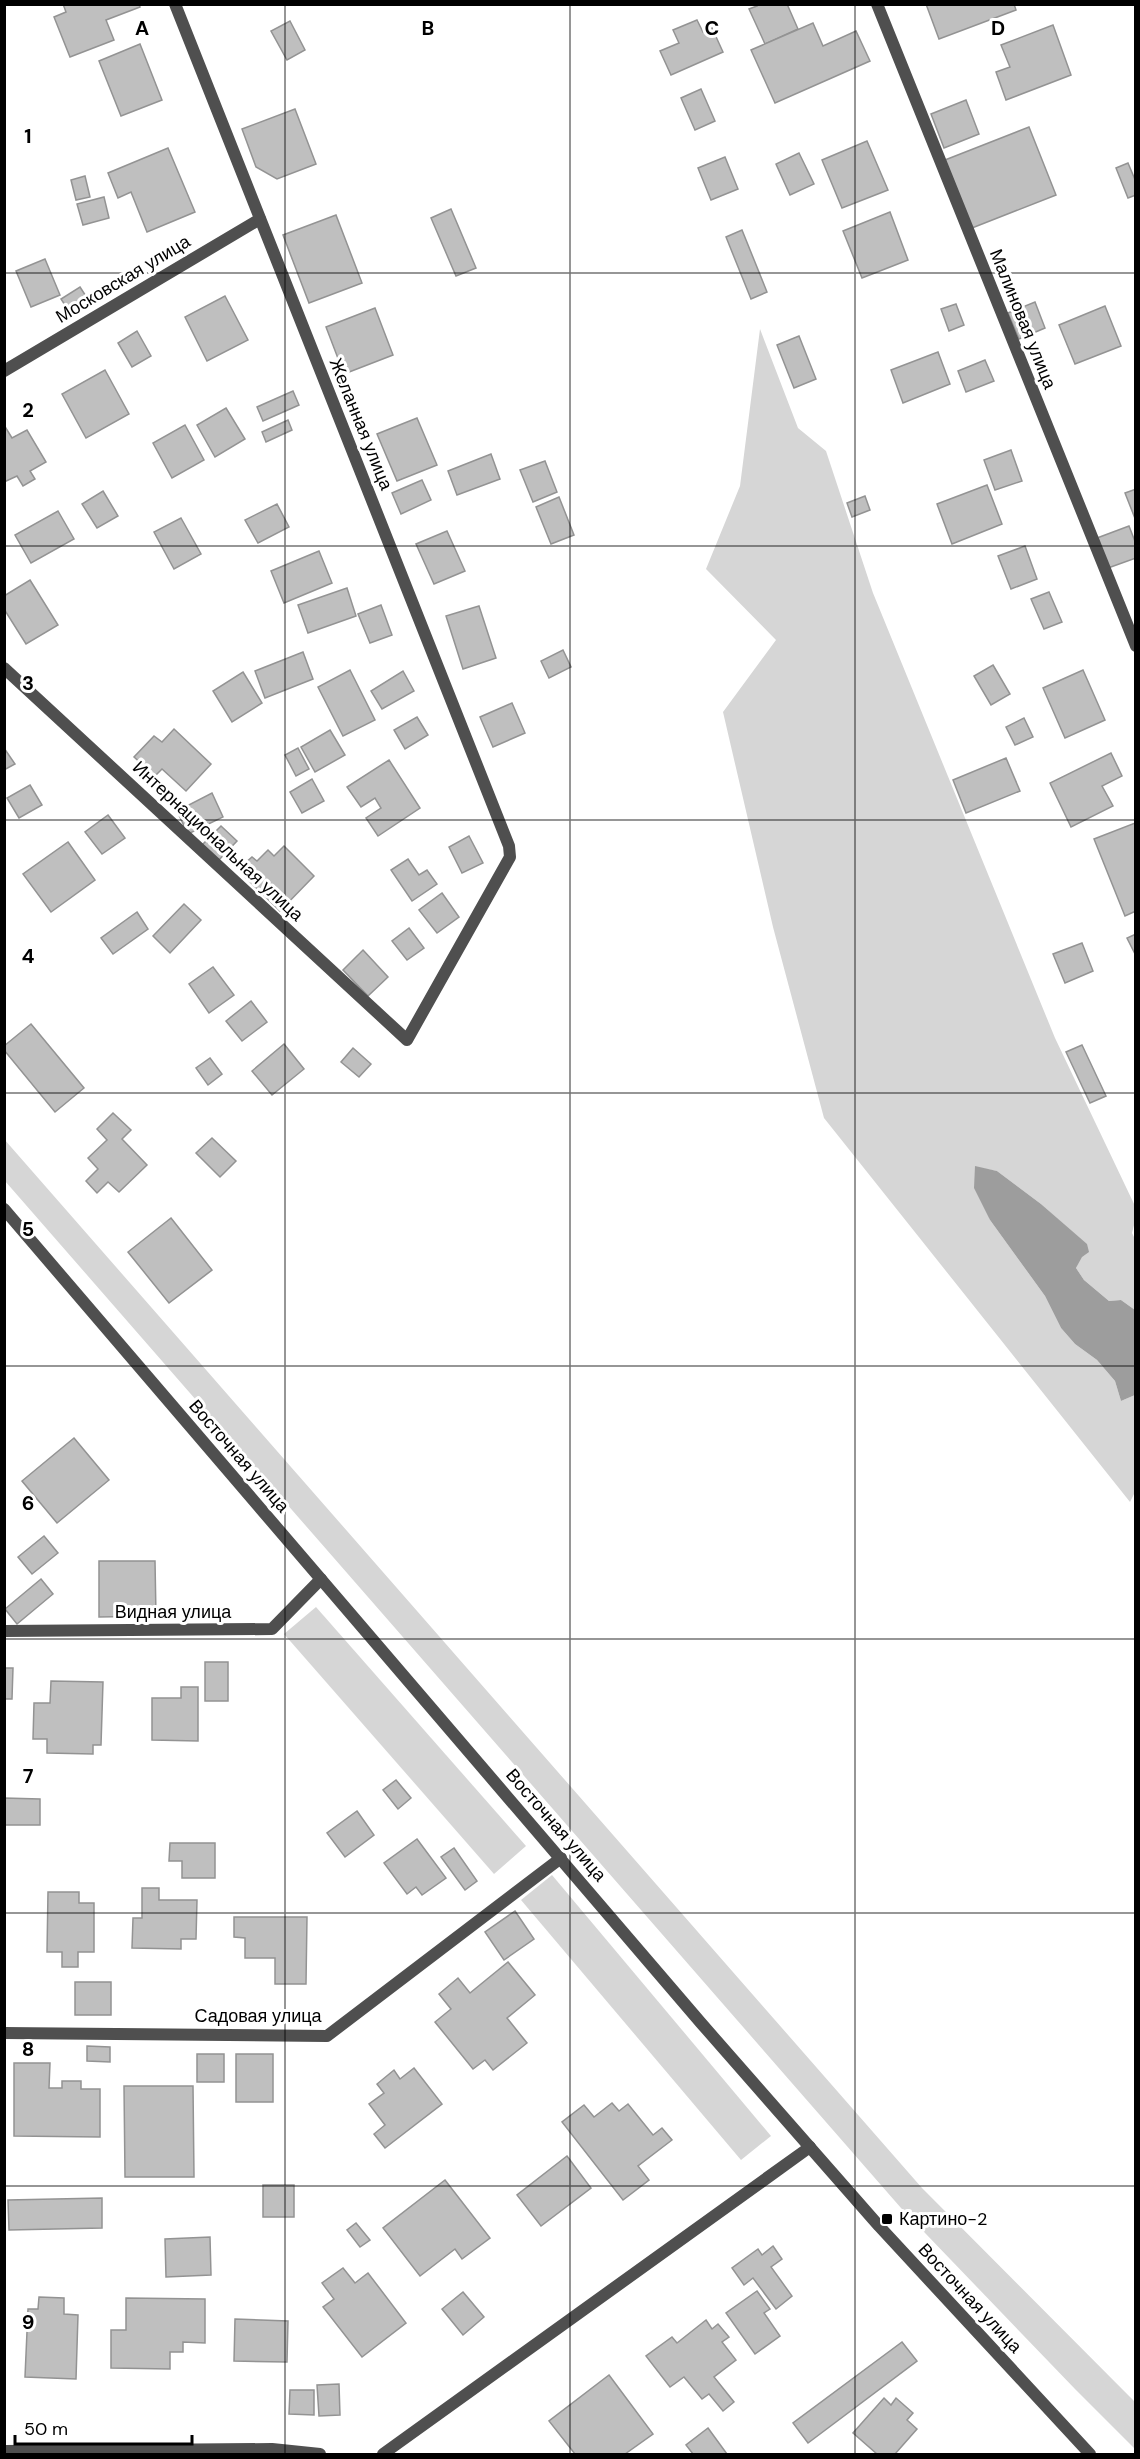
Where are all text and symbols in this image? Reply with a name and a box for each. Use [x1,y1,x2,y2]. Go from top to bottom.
text: A [135,15,149,41]
text: B [422,15,434,41]
text: C [705,15,719,41]
text: D [991,15,1005,41]
text: 1 [24,123,32,149]
street label: Московская улица [51,229,196,329]
street label: Малиновая улица [984,245,1062,394]
street label: Желанная улица [324,354,399,494]
text: 2 [22,397,34,423]
text: 3 [22,670,34,696]
street label: Интернациональная улица [128,755,309,927]
text: 4 [22,943,35,969]
text: 5 [22,1216,34,1242]
street label: Восточная улица [183,1395,295,1518]
text: 6 [22,1490,34,1516]
street label: Видная улица [115,1600,232,1624]
text: 7 [23,1763,34,1789]
street label: Восточная улица [500,1764,612,1887]
street label: Садовая улица [194,2004,323,2028]
text: 8 [22,2036,34,2062]
place label: Картино-2 [899,2207,987,2231]
marker: Картино-2 [880,2212,894,2226]
street label: Восточная улица [913,2238,1028,2359]
text: 9 [22,2309,34,2335]
scale bar [15,2408,192,2446]
text: 50 m [24,2417,68,2441]

